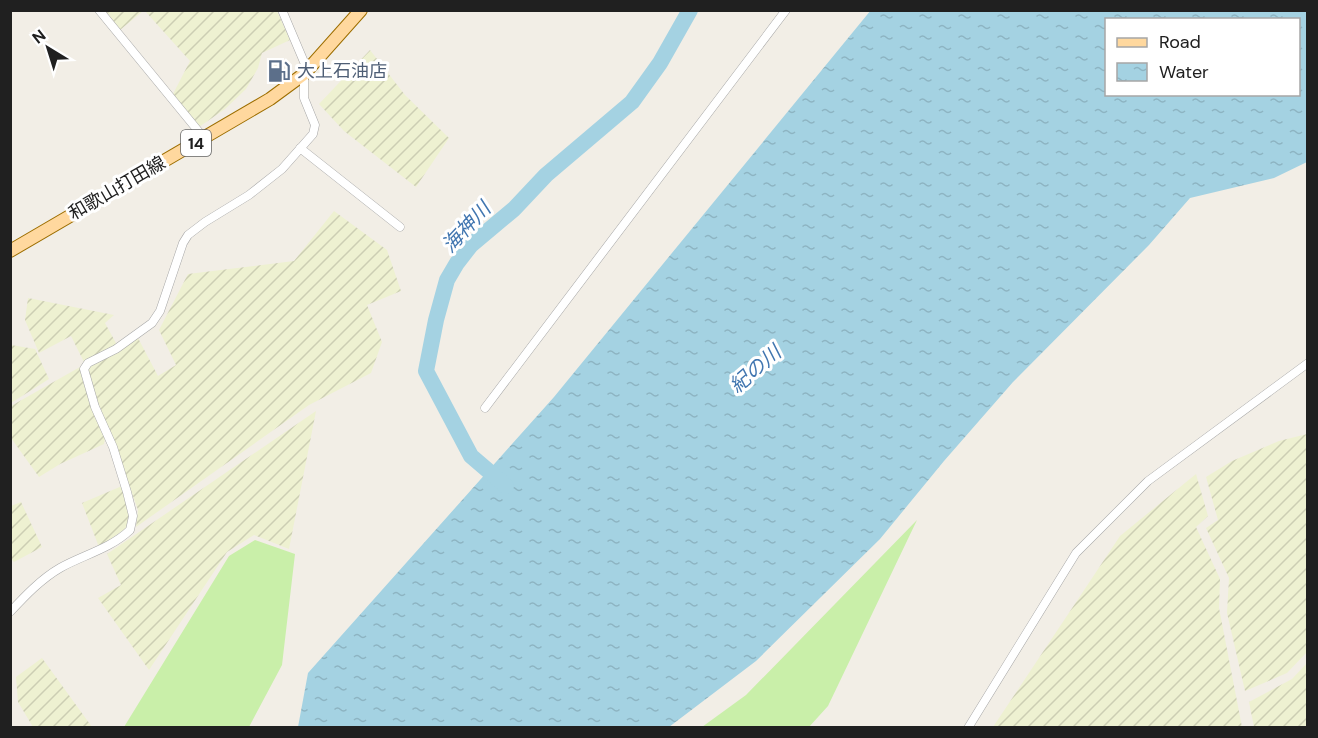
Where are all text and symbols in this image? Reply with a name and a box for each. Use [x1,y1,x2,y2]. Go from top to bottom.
north arrow [18,18,78,78]
legend [1105,18,1300,96]
text: N [28,25,50,48]
text: Road [1159,30,1201,54]
fuel station icon: 大上石油店 [266,58,292,84]
place label: 大上石油店 [297,59,387,83]
text: Water [1159,60,1209,84]
road number: 14 [181,130,211,156]
street label: 和歌山打田線 [64,151,170,225]
water label: 海神川 [436,195,497,258]
water label: 紀の川 [724,338,788,398]

